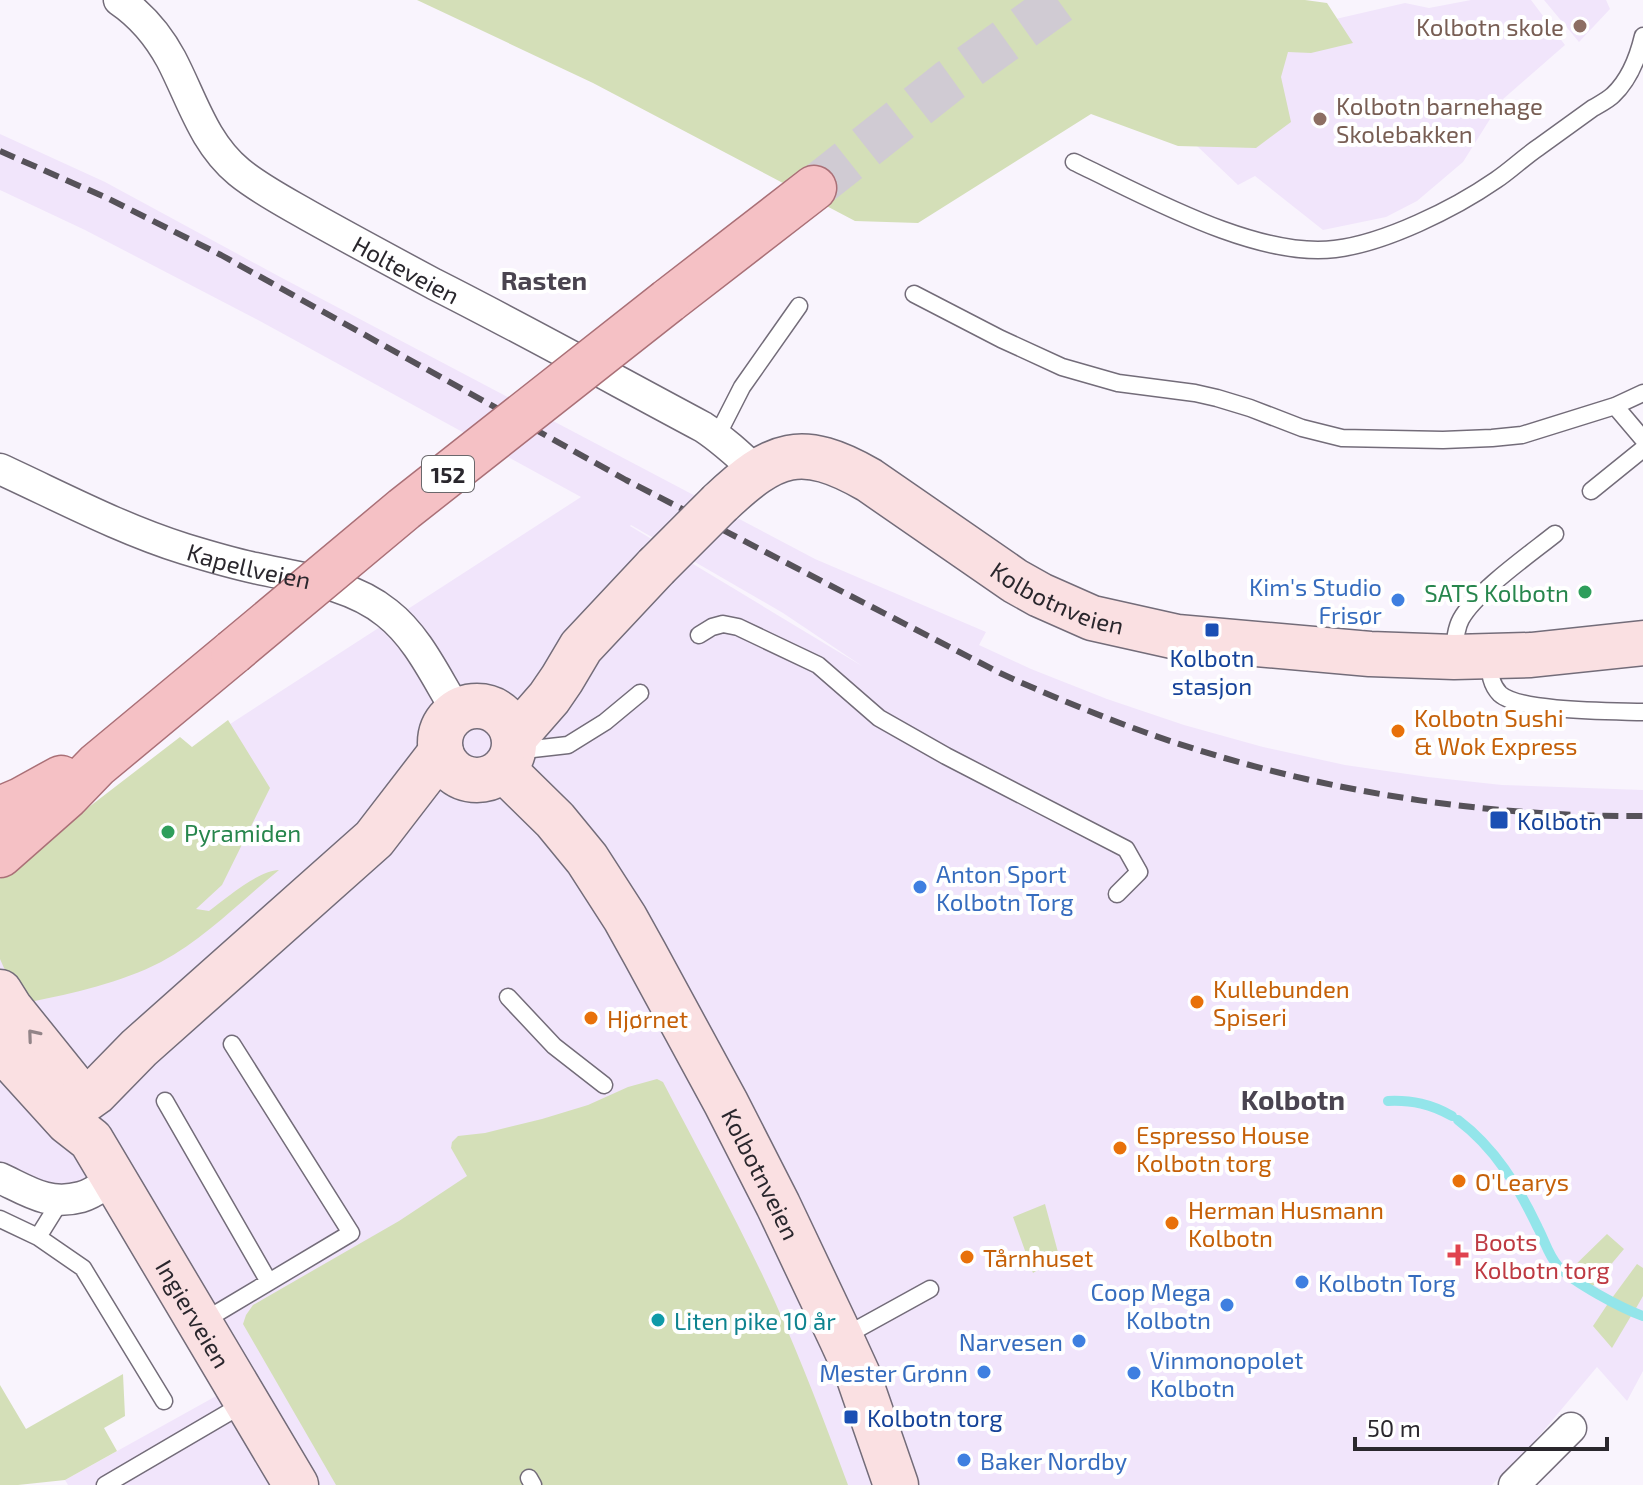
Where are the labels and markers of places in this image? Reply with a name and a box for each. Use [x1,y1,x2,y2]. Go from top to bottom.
place label: Kolbotn skole [1416,12,1564,41]
marker: Kolbotn skole [1571,17,1589,35]
place label: Kolbotn barnehage Skolebakken [1336,91,1543,148]
marker: Kolbotn barnehage Skolebakken [1311,110,1329,128]
place label: Kim's Studio Frisør [1249,572,1382,629]
place label: SATS Kolbotn [1424,578,1569,607]
marker: SATS Kolbotn [1576,583,1594,601]
marker: Kim's Studio Frisør [1389,591,1407,609]
marker: Kolbotn stasjon [1203,621,1221,639]
place label: Kolbotn stasjon [1169,643,1255,700]
place label: Kolbotn Sushi & Wok Express [1414,703,1577,760]
marker: Kolbotn Sushi & Wok Express [1389,722,1407,740]
place label: Kolbotn [1517,806,1602,835]
marker: Kolbotn [1488,809,1510,831]
place label: Pyramiden [184,818,301,847]
marker: Pyramiden [159,823,177,841]
place label: Anton Sport Kolbotn Torg [936,859,1074,916]
marker: Anton Sport Kolbotn Torg [911,878,929,896]
place label: Kullebunden Spiseri [1213,974,1350,1031]
marker: Kullebunden Spiseri [1188,993,1206,1011]
place label: Hjørnet [607,1004,688,1033]
marker: Hjørnet [582,1009,600,1027]
place label: Espresso House Kolbotn torg [1136,1120,1310,1177]
marker: Espresso House Kolbotn torg [1111,1139,1129,1157]
place label: O'Learys [1475,1167,1569,1196]
marker: O'Learys [1450,1172,1468,1190]
place label: Herman Husmann Kolbotn [1188,1195,1384,1252]
marker: Herman Husmann Kolbotn [1163,1214,1181,1232]
place label: Boots Kolbotn torg [1474,1227,1610,1284]
place label: Tårnhuset [983,1243,1093,1272]
marker: Boots Kolbotn torg [1449,1246,1467,1264]
marker: Tårnhuset [958,1248,976,1266]
place label: Kolbotn Torg [1318,1268,1456,1297]
marker: Kolbotn Torg [1293,1273,1311,1291]
place label: Coop Mega Kolbotn [1090,1277,1211,1334]
marker: Coop Mega Kolbotn [1218,1296,1236,1314]
place label: Liten pike 10 år [674,1306,836,1335]
marker: Liten pike 10 år [649,1311,667,1329]
place label: Narvesen [959,1327,1063,1356]
marker: Narvesen [1070,1332,1088,1350]
place label: Vinmonopolet Kolbotn [1150,1345,1303,1402]
place label: Mester Grønn [819,1358,968,1387]
marker: Mester Grønn [975,1363,993,1381]
marker: Vinmonopolet Kolbotn [1125,1364,1143,1382]
place label: Kolbotn torg [867,1403,1003,1432]
marker: Kolbotn torg [842,1408,860,1426]
place label: Baker Nordby [980,1446,1128,1475]
marker: Baker Nordby [955,1451,973,1469]

